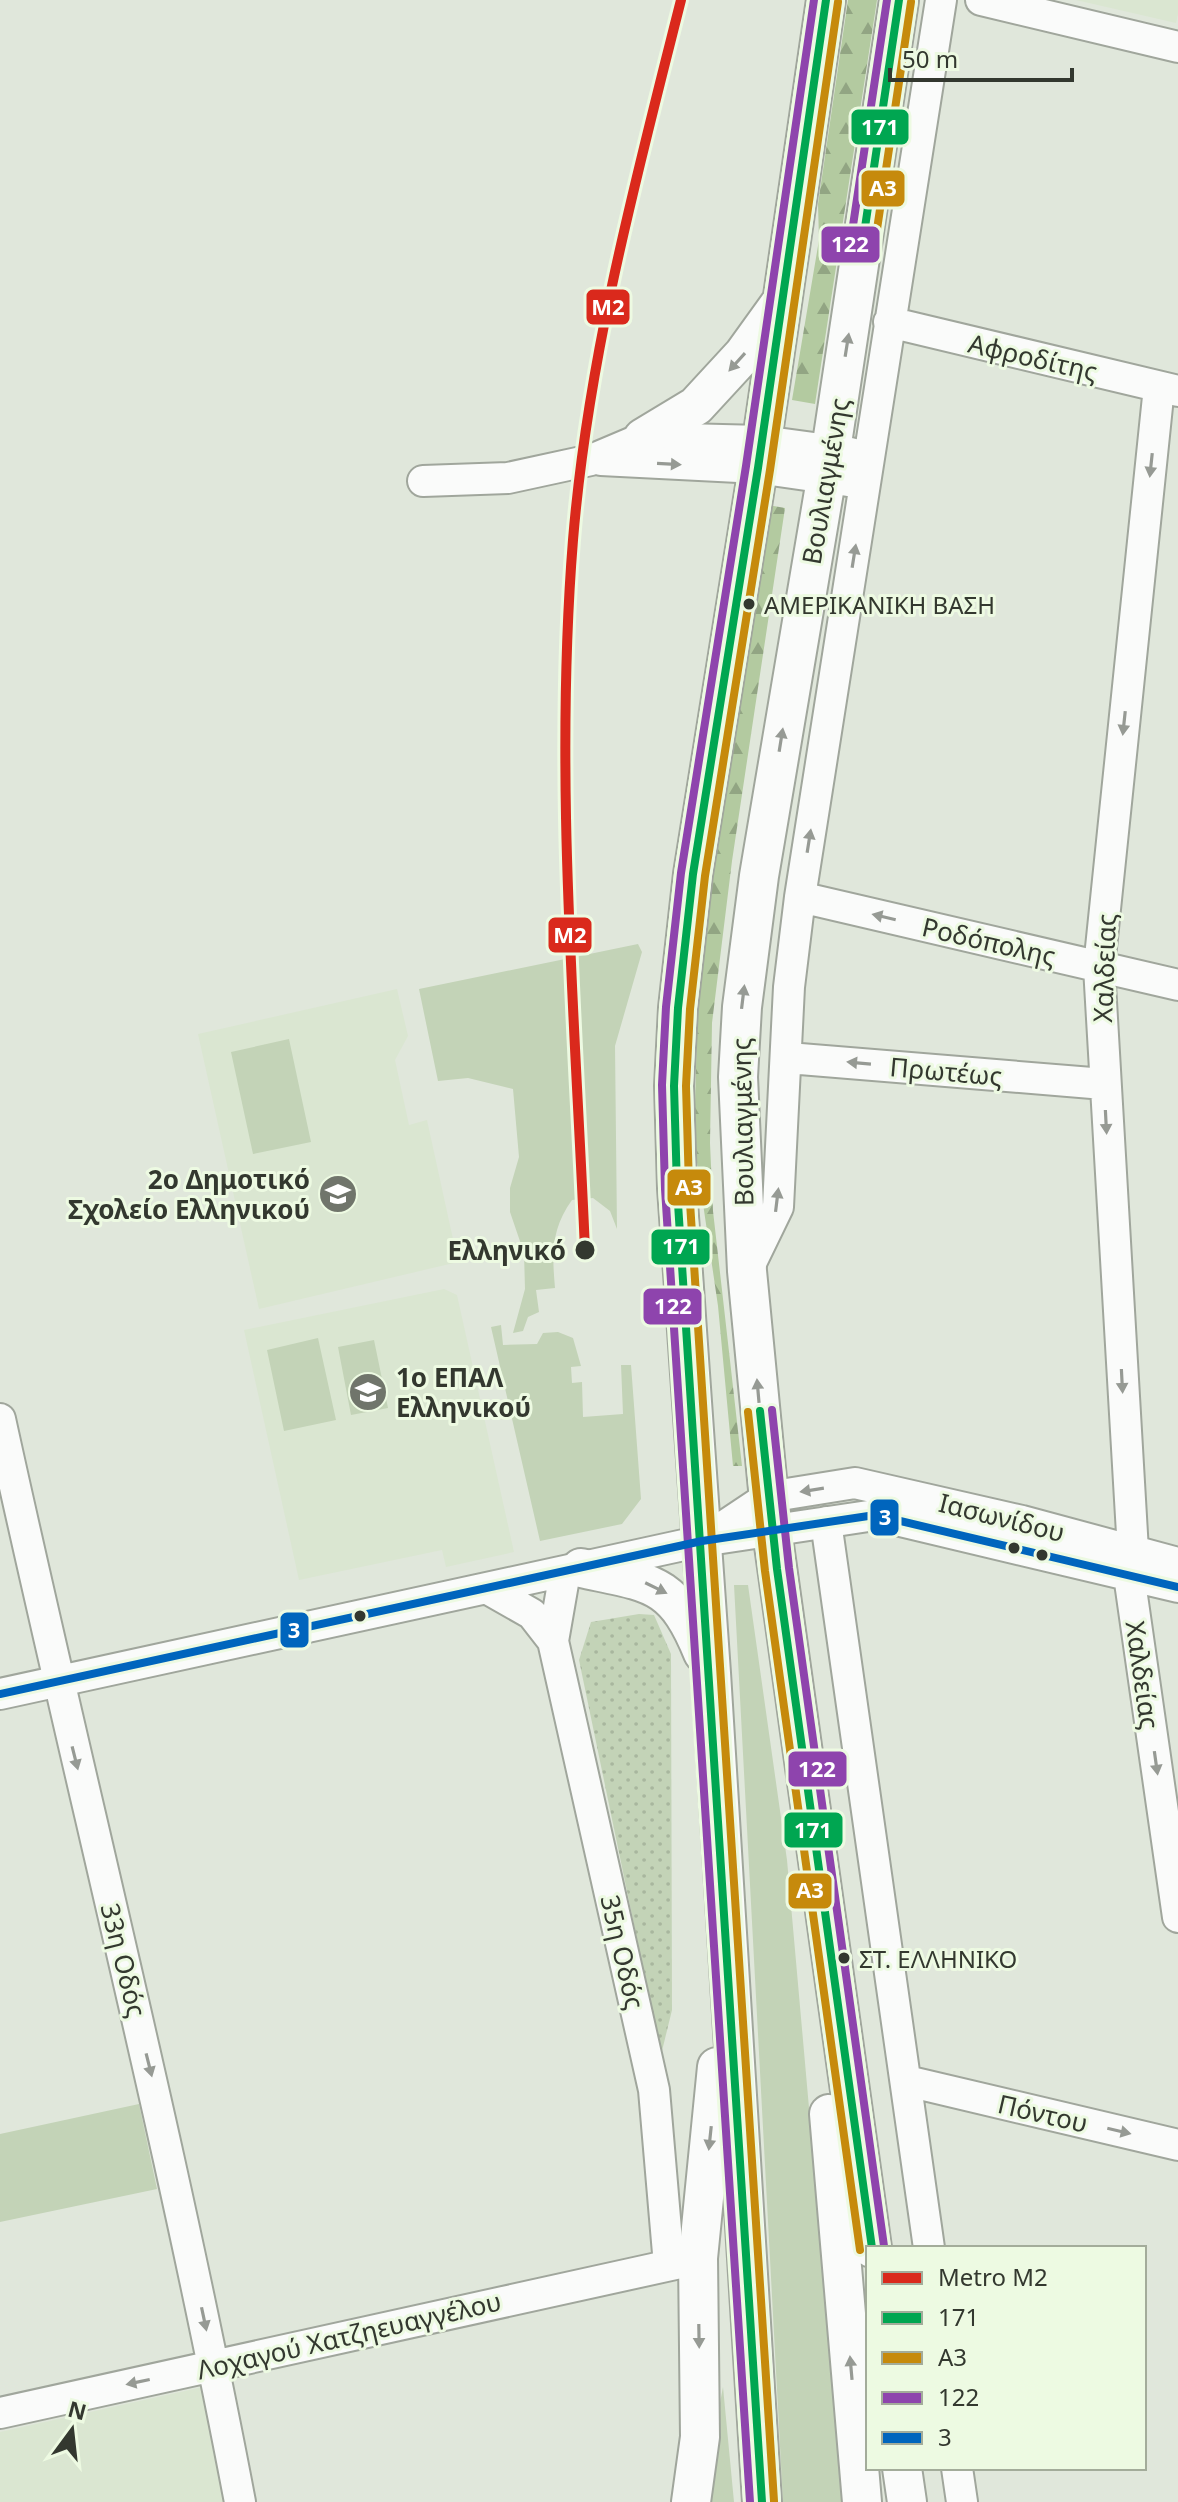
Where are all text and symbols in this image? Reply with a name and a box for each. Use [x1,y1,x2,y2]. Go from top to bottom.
scale bar [890,32,1072,82]
text: 50 m [902,42,958,75]
line badge: 171 [850,108,910,146]
text: 171 [861,111,899,141]
line badge: Α3 [860,169,906,208]
text: Α3 [869,172,897,202]
line badge: 122 [820,225,881,264]
text: 122 [831,228,869,258]
line badge: Μ2 [585,288,631,326]
text: Μ2 [591,291,625,321]
street label: Αφροδίτης [965,325,1101,389]
one-way arrow [841,333,854,358]
one-way arrow [728,352,746,371]
street label: Βουλιαγμένης [793,395,857,567]
one-way arrow [1145,452,1158,477]
one-way arrow [657,457,682,470]
one-way arrow [848,544,861,569]
place label: ΑΜΕΡΙΚΑΝΙΚΗ ΒΑΣΗ [764,588,995,621]
marker: ΑΜΕΡΙΚΑΝΙΚΗ ΒΑΣΗ [741,596,757,612]
one-way arrow [1118,711,1131,736]
one-way arrow [775,727,788,752]
one-way arrow [803,828,815,853]
street label: Ροδόπολης [919,908,1059,974]
one-way arrow [871,910,896,922]
street label: Χαλδείας [1084,913,1124,1023]
line badge: Μ2 [547,916,593,954]
text: Μ2 [553,919,587,949]
one-way arrow [737,985,750,1010]
street label: Βουλιαγμένης [723,1038,761,1206]
street label: Πρωτέως [888,1048,1004,1094]
one-way arrow [846,1057,871,1070]
one-way arrow [1100,1110,1113,1135]
place label: 2ο Δημοτικό Σχολείο Ελληνικού [68,1161,310,1227]
line badge: Α3 [666,1168,712,1207]
text: Α3 [675,1171,703,1201]
school or university icon: 2ο Δημοτικό Σχολείο Ελληνικού [317,1173,359,1215]
one-way arrow [770,1187,783,1212]
line badge: 171 [650,1228,711,1266]
text: 171 [662,1230,700,1260]
place label: Ελληνικό [448,1232,566,1268]
marker: Ελληνικό [573,1238,597,1262]
line badge: 122 [642,1287,703,1326]
text: 122 [654,1290,692,1320]
place label: 1ο ΕΠΑΛ Ελληνικού [396,1359,531,1425]
one-way arrow [1116,1369,1129,1394]
school or university icon: 1ο ΕΠΑΛ Ελληνικού [347,1371,389,1413]
one-way arrow [752,1378,765,1403]
one-way arrow [799,1484,824,1496]
street label: Ιασωνίδου [935,1484,1069,1550]
line badge: 3 [869,1498,900,1537]
text: 3 [879,1501,891,1531]
unlabelled marker [1006,1540,1022,1556]
unlabelled marker [1034,1547,1050,1563]
one-way arrow [644,1581,667,1595]
unlabelled marker [352,1608,368,1624]
line badge: 3 [279,1611,310,1649]
text: 3 [288,1614,300,1644]
street label: Χαλδείας [1118,1619,1168,1731]
one-way arrow [70,1745,82,1770]
line badge: 122 [787,1750,848,1788]
one-way arrow [1150,1751,1163,1776]
text: 122 [798,1753,836,1783]
line badge: 171 [783,1811,844,1849]
text: 171 [794,1814,832,1844]
line badge: Α3 [787,1872,833,1910]
text: Α3 [796,1874,824,1904]
street label: 35η Οδός [592,1891,654,2013]
street label: 33η Οδός [92,1899,156,2021]
place label: ΣΤ. ΕΛΛΗΝΙΚΟ [859,1942,1017,1975]
marker: ΣΤ. ΕΛΛΗΝΙΚΟ [836,1950,852,1966]
one-way arrow [144,2053,156,2078]
street label: Πόντου [995,2085,1091,2141]
one-way arrow [704,2126,717,2151]
one-way arrow [1107,2126,1132,2138]
legend [866,2246,1146,2470]
text: Metro Μ2 [938,2260,1048,2293]
street label: Λοχαγού Χατζηευαγγέλου [193,2282,505,2388]
text: 171 [938,2300,979,2333]
one-way arrow [198,2307,211,2332]
one-way arrow [693,2324,705,2349]
text: Α3 [938,2340,967,2373]
one-way arrow [844,2355,857,2380]
one-way arrow [125,2376,150,2389]
text: 122 [938,2380,979,2413]
north arrow [32,2390,112,2470]
text: N [65,2393,90,2427]
text: 3 [938,2420,952,2453]

